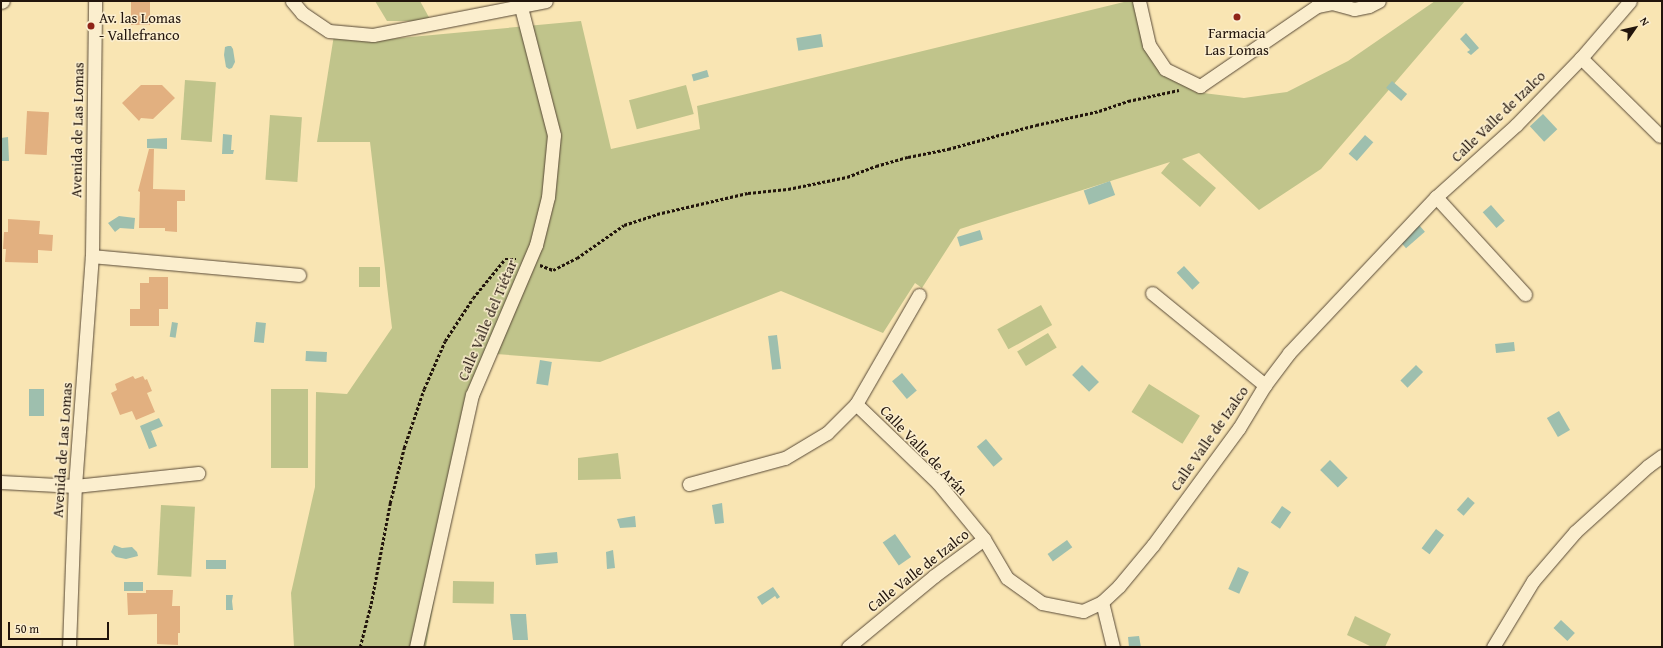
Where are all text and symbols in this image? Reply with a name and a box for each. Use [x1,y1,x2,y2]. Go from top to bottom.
place label: Av. las Lomas - Vallefranco [99,8,181,43]
north arrow [1615,8,1655,48]
marker: Farmacia Las Lomas [1232,12,1242,22]
text: N [1636,14,1654,29]
marker: Av. las Lomas - Vallefranco [86,21,96,31]
place label: Farmacia Las Lomas [1205,23,1269,58]
street label: Avenida de Las Lomas [67,62,87,198]
street label: Calle Valle de Izalco [1447,66,1549,166]
street label: Calle Valle del Tiétar [453,257,521,383]
street label: Avenida de Las Lomas [48,382,76,518]
street label: Calle Valle de Izalco [1166,382,1252,494]
street label: Calle Valle de Arán [877,401,971,499]
street label: Calle Valle de Izalco [864,525,972,615]
scale bar [10,614,111,640]
text: 50 m [15,620,39,637]

